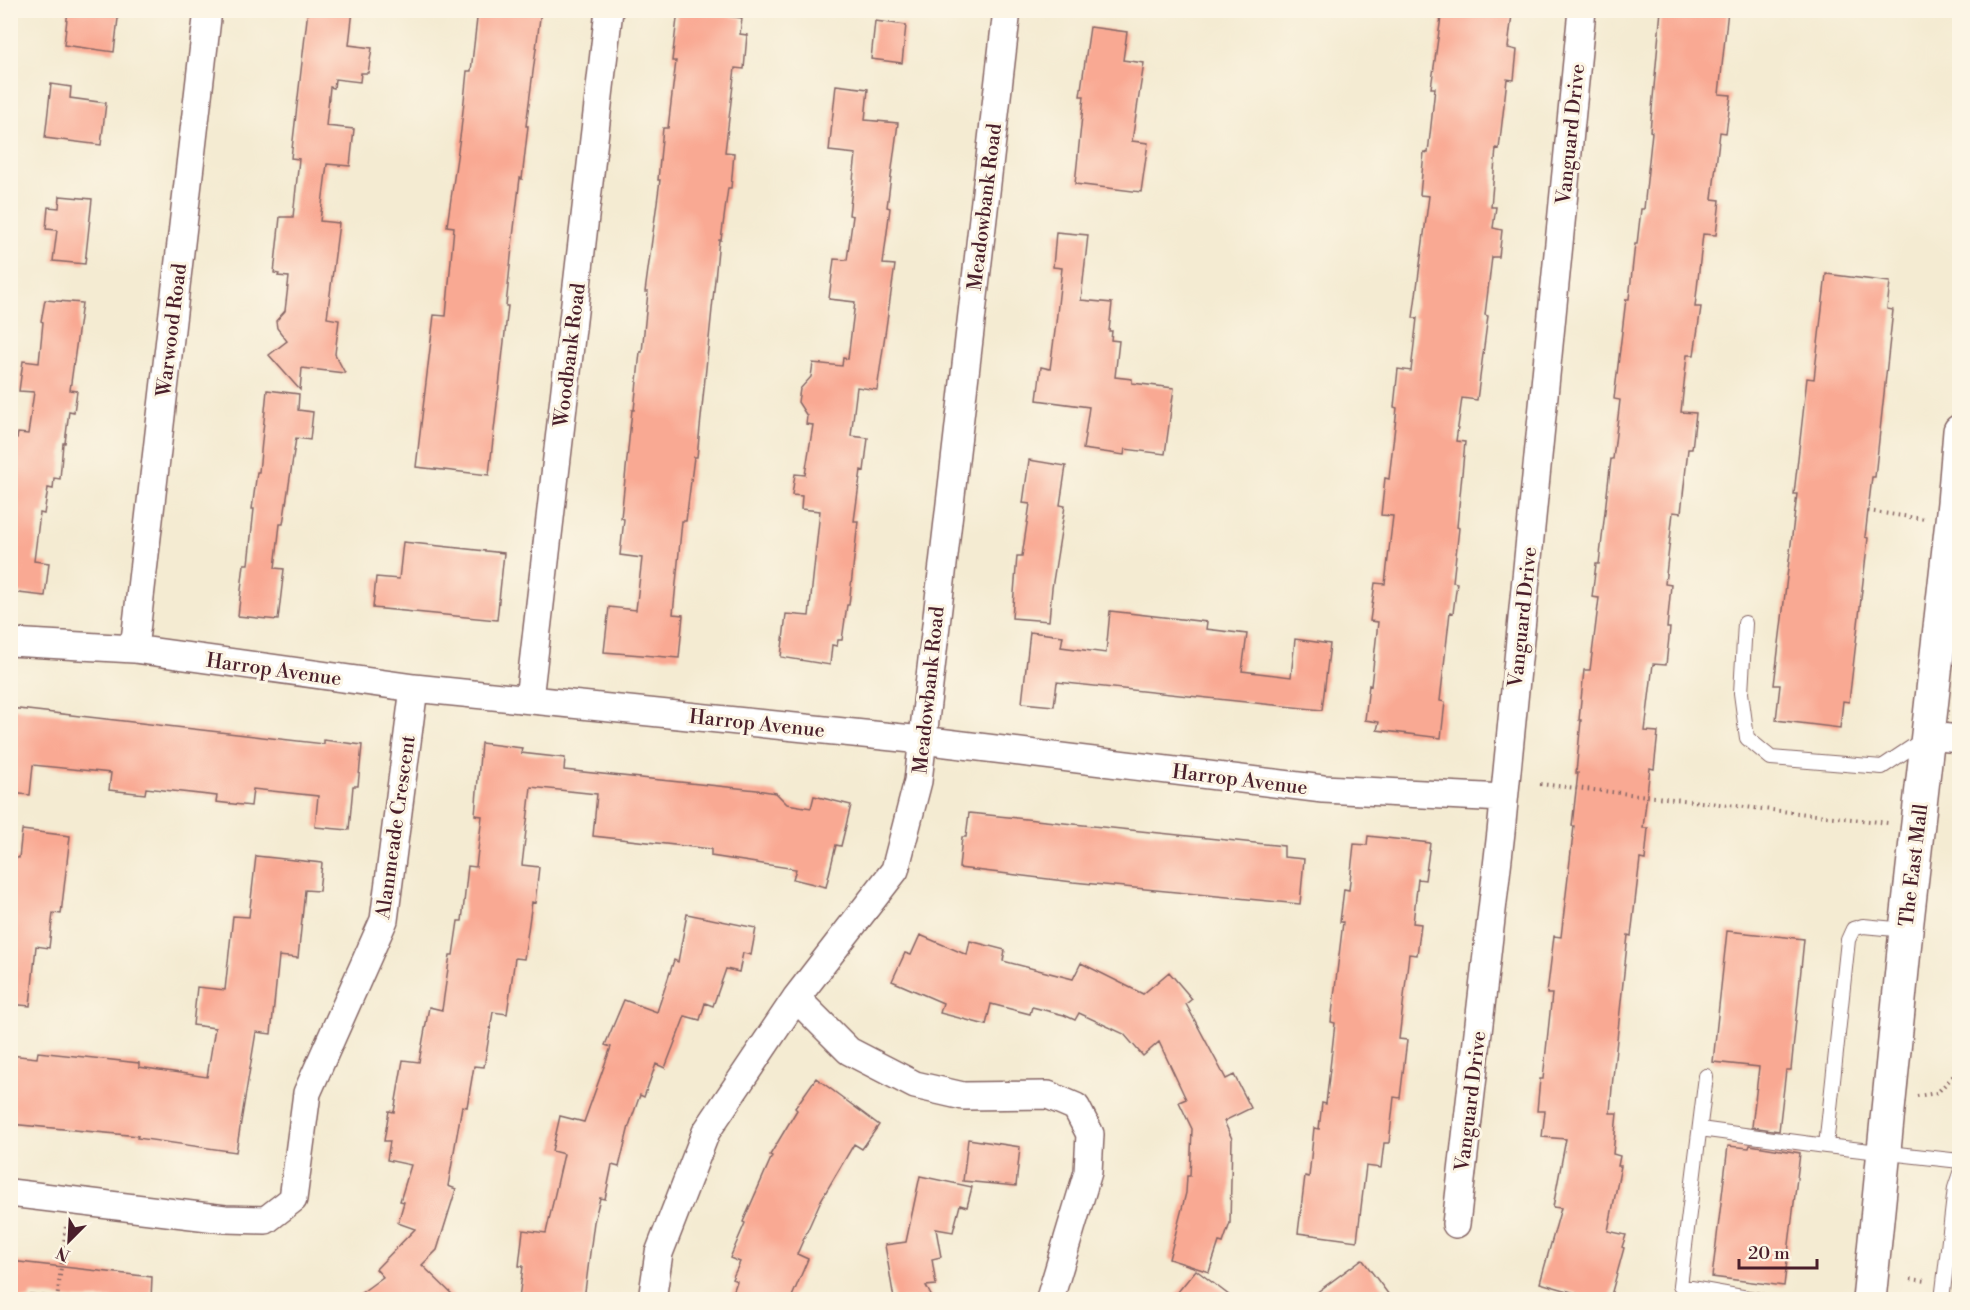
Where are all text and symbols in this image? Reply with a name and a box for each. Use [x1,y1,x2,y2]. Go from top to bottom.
street label: Vanguard Drive [1552,63,1591,207]
street label: Meadowbank Road [963,122,1008,292]
street label: Warwood Road [152,261,193,399]
street label: Woodbank Road [549,281,592,430]
street label: Vanguard Drive [1504,546,1543,690]
street label: Meadowbank Road [908,605,951,775]
street label: Harrop Avenue [205,649,343,692]
street label: Harrop Avenue [688,705,826,744]
street label: Alanmeade Crescent [371,734,422,922]
street label: Harrop Avenue [1171,760,1309,801]
street label: The East Mall [1895,802,1934,928]
street label: Vanguard Drive [1450,1029,1493,1174]
north arrow [39,1211,99,1271]
scale bar [1739,1232,1817,1270]
text: N [53,1242,73,1265]
text: 20 m [1748,1242,1790,1265]

